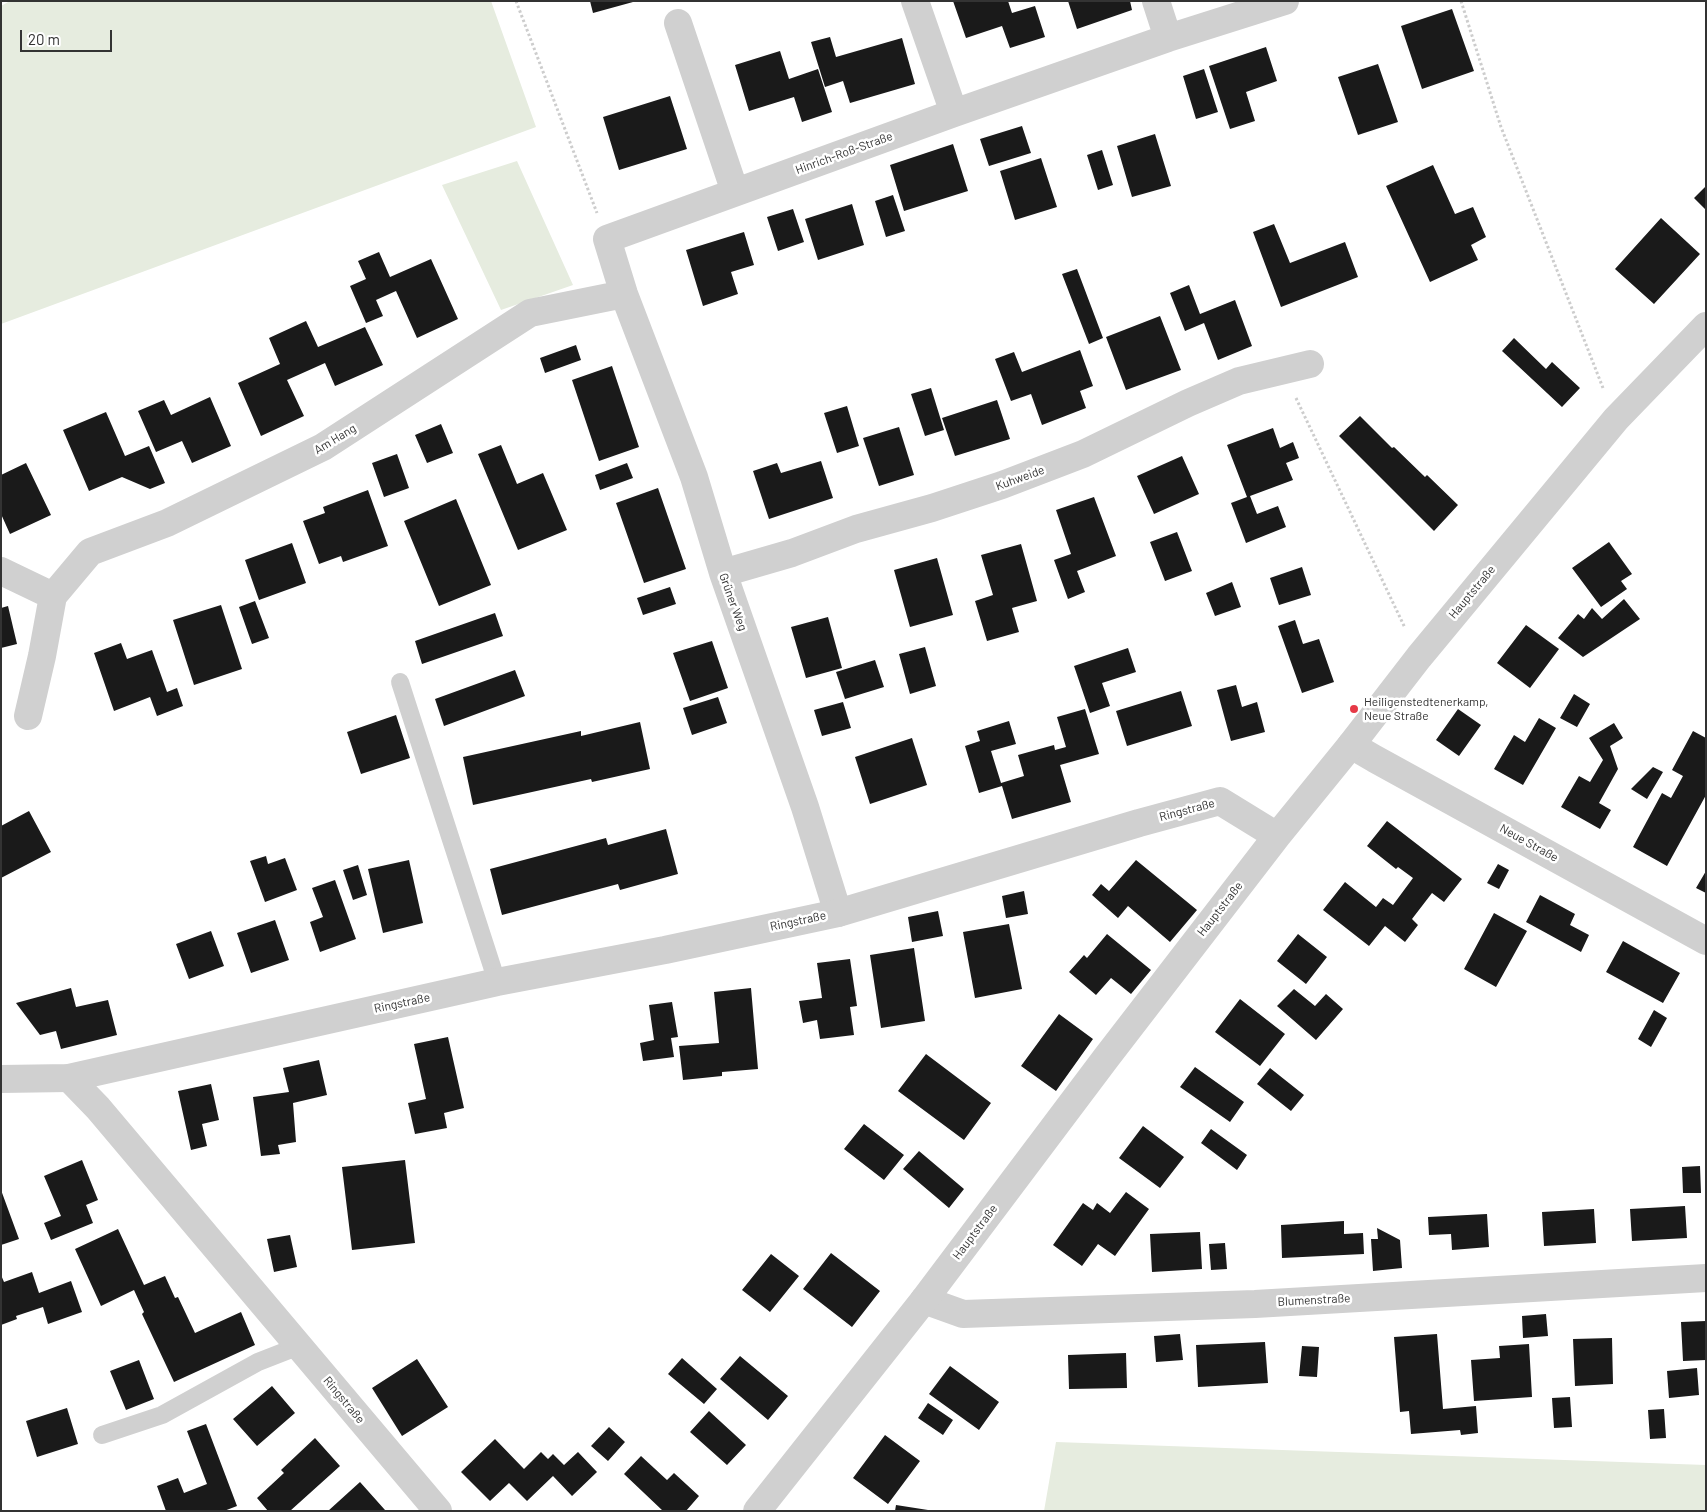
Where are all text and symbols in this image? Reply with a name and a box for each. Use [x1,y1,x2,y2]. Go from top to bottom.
scale bar [22,20,115,52]
text: 20 m [28,30,60,48]
street label: Hinrich-Roß-Straße [793,129,895,177]
street label: Am Hang [311,421,359,457]
street label: Kuhweide [994,463,1046,493]
street label: Hauptstraße [1446,562,1498,622]
street label: Grüner Weg [716,571,750,633]
place label: Heiligenstedtenerkamp, Neue Straße [1364,695,1489,723]
marker: Heiligenstedtenerkamp, Neue Straße [1348,703,1360,715]
street label: Ringstraße [1158,796,1216,824]
street label: Neue Straße [1497,821,1561,865]
street label: Hauptstraße [1194,879,1246,939]
street label: Ringstraße [769,908,827,934]
street label: Ringstraße [373,990,431,1016]
street label: Hauptstraße [950,1202,1000,1262]
street label: Blumenstraße [1277,1291,1351,1309]
street label: Ringstraße [320,1374,368,1426]

